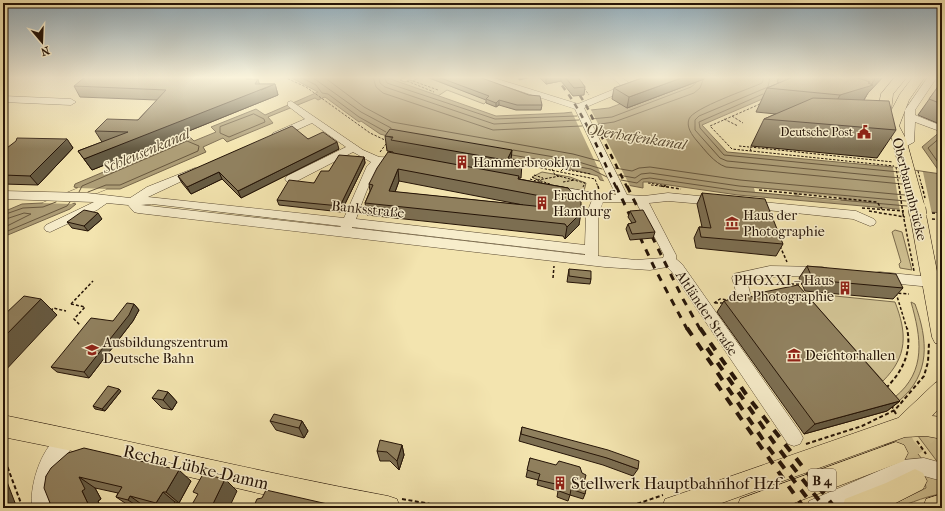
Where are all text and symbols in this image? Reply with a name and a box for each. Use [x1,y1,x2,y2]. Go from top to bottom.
north arrow [22,22,62,62]
text: N [38,43,51,59]
water label: Oberhafenkanal [585,120,690,154]
water label: Schleusenkanal [99,124,195,178]
public building icon: Deutsche Post [856,124,872,140]
place label: Deutsche Post [780,125,854,139]
street label: Oberbaumbrücke [888,136,931,243]
building icon: Hammerbrooklyn [454,154,470,170]
place label: Hammerbrooklyn [473,154,580,171]
place label: Fruchthof Hamburg [553,187,616,220]
building icon: Fruchthof Hamburg [534,195,550,211]
street label: Banksstraße [331,197,405,222]
place label: Haus der Photographie [743,207,825,240]
museum icon: Haus der Photographie [724,215,740,231]
street label: Altländer Straße [671,267,741,359]
place label: PHOXXI – Haus der Photographie [729,272,834,305]
building icon: PHOXXI – Haus der Photographie [837,280,853,296]
place label: Ausbildungszentrum Deutsche Bahn [102,334,229,367]
school or university icon: Ausbildungszentrum Deutsche Bahn [84,342,100,358]
museum icon: Deichtorhallen [786,347,802,363]
place label: Deichtorhallen [805,347,895,364]
street label: Recha-Lübke-Damm [121,441,271,493]
road number: B 4 [808,469,836,491]
place label: Stellwerk Hauptbahnhof Hzf [571,473,783,493]
building icon: Stellwerk Hauptbahnhof Hzf [552,475,568,491]

